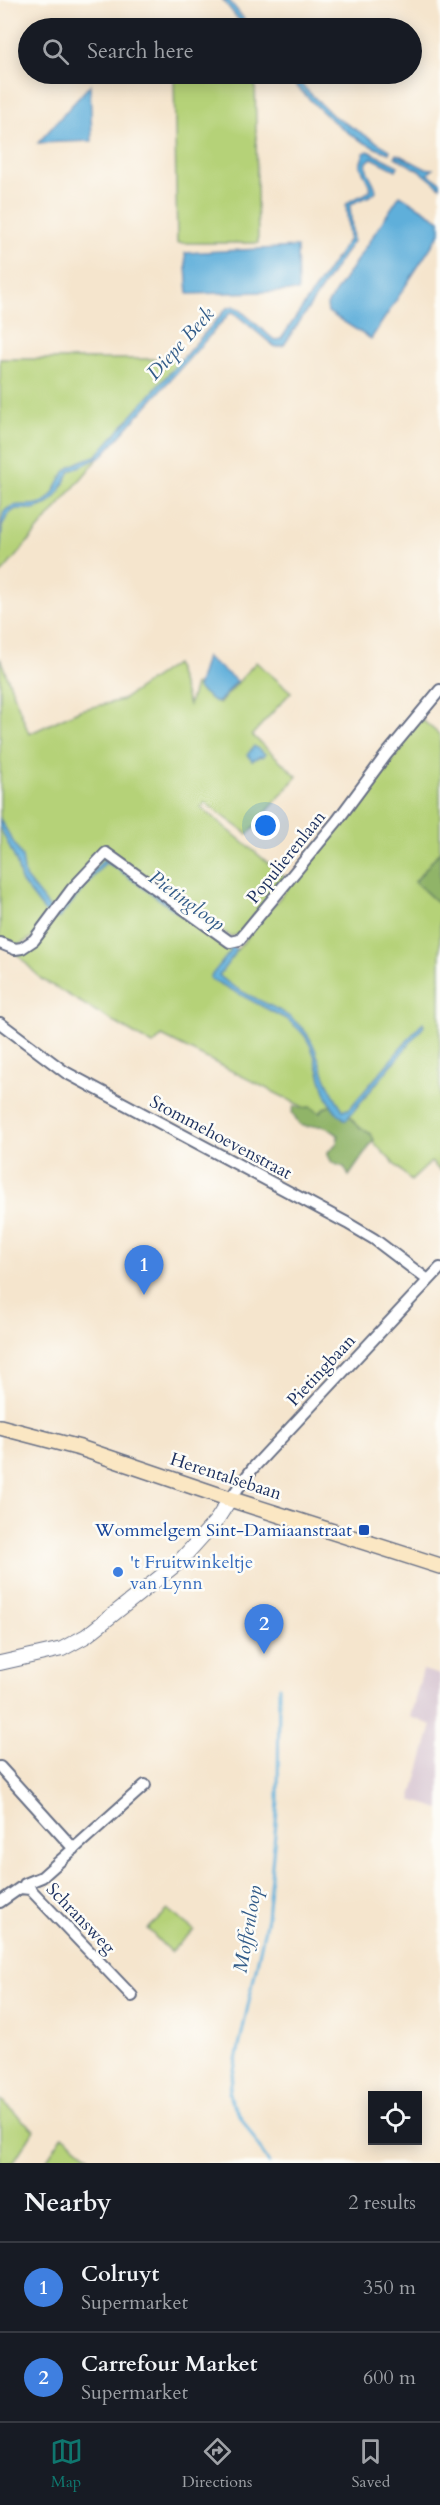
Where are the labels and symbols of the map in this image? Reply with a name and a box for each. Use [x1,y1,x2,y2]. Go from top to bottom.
water label: Diepe Beek [140,301,220,386]
street label: Populierenlaan [241,805,332,909]
your location [251,811,280,840]
water label: Pietingloop [143,864,231,937]
street label: Stommehoevenstraat [145,1089,297,1186]
pin: 1 [124,1246,164,1295]
street label: Pietingbaan [281,1328,362,1412]
street label: Herentalsebaan [167,1447,286,1507]
place label: Wommelgem Sint-Damiaanstraat [94,1518,352,1543]
marker: Wommelgem Sint-Damiaanstraat [357,1523,371,1537]
place label: 't Fruitwinkeltje van Lynn [130,1550,253,1596]
marker: 't Fruitwinkeltje van Lynn [111,1565,125,1579]
pin: 2 [244,1604,284,1654]
street label: Schransweg [40,1877,122,1960]
water label: Moffenloop [227,1883,269,1975]

